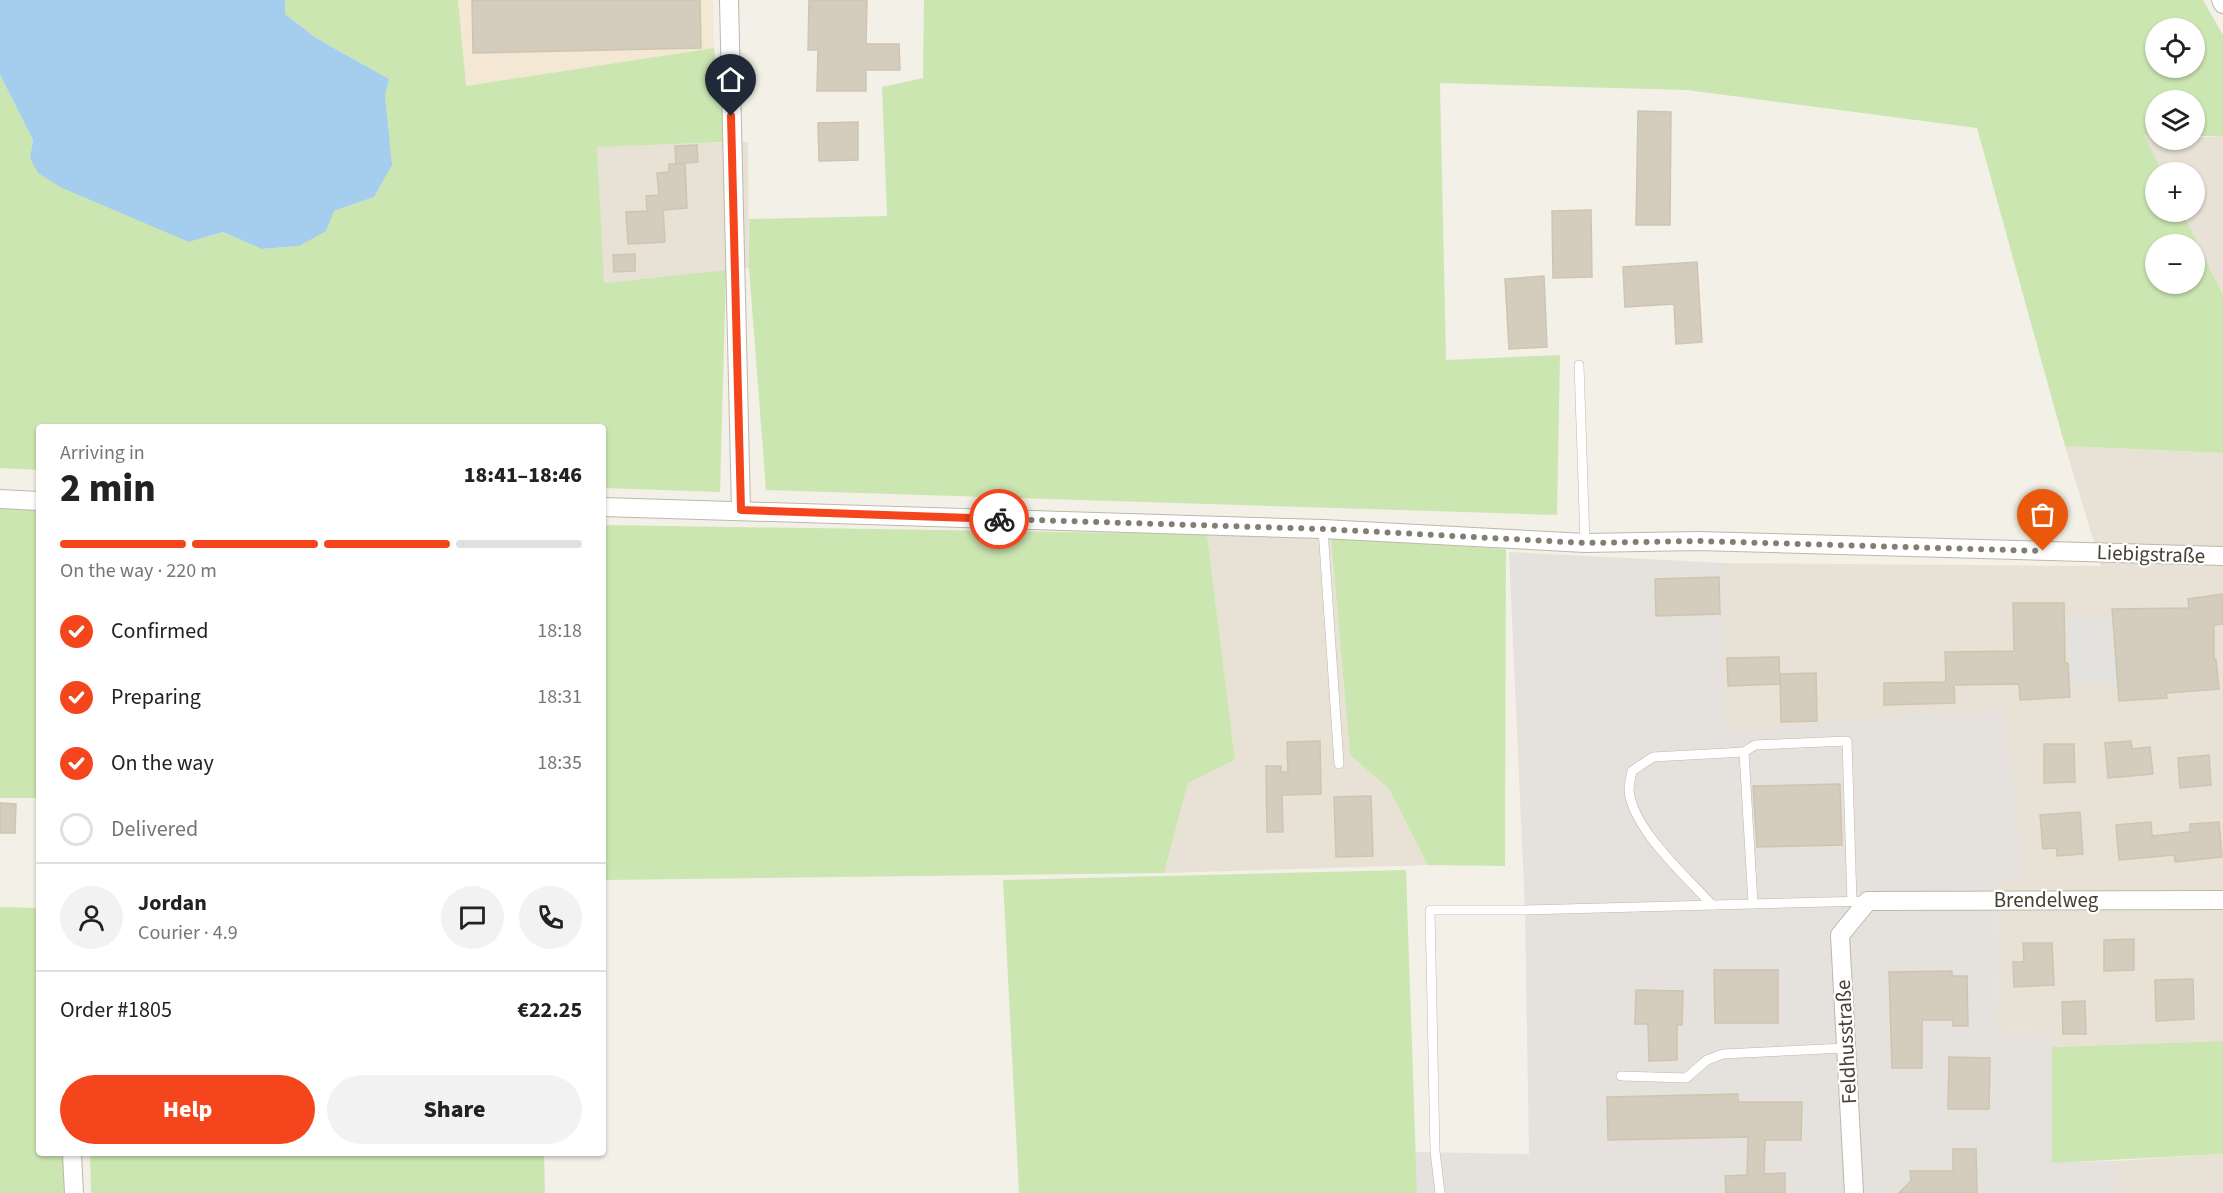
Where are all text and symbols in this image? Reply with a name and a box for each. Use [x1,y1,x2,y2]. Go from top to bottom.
map controls [2145,18,2205,294]
button: locate [2145,18,2205,78]
pin [705,54,756,116]
icon: home [714,63,747,96]
button: layers [2145,90,2205,150]
button: + [2145,162,2205,222]
button: − [2145,234,2205,294]
text: Arriving in [60,439,145,467]
text: 18:41–18:46 [464,459,582,491]
text: 2 min [60,461,156,517]
courier [969,489,1029,549]
pin [2017,489,2068,551]
icon: bag [2026,498,2059,531]
icon: bike [983,503,1016,536]
street label: Liebigstraße [2096,537,2206,571]
text: On the way · 220 m [60,557,217,585]
icon: check [60,615,93,648]
text: Confirmed [111,615,208,647]
text: 18:18 [537,617,582,645]
icon: check [60,681,93,714]
text: Preparing [111,681,201,713]
text: 18:31 [537,683,582,711]
icon: check [60,747,93,780]
text: On the way [111,747,214,779]
text: 18:35 [537,749,582,777]
text: Delivered [111,813,198,845]
street label: Brendelweg [1994,885,2099,915]
button: person [60,886,123,949]
button: chat [441,886,504,949]
button: phone [519,886,582,949]
text: Jordan [138,887,207,919]
text: Courier · 4.9 [138,919,238,947]
street label: Feldhusstraße [1828,979,1864,1105]
text: Order #1805 [60,994,172,1026]
text: €22.25 [517,994,582,1026]
button: Help [60,1075,315,1144]
button: Share [327,1075,582,1144]

